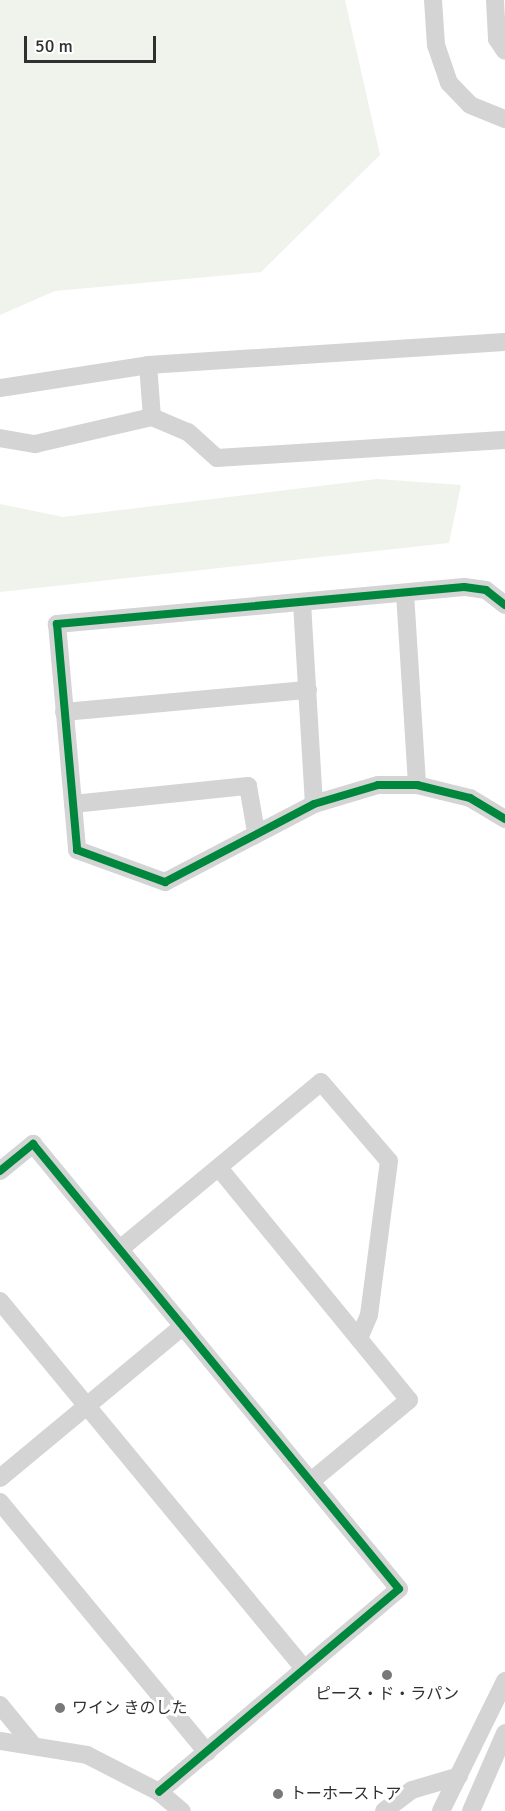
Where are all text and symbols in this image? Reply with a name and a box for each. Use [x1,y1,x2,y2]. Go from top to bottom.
scale bar [27,24,159,62]
text: 50 m [35,35,73,57]
marker: ピース・ド・ラパン [380,1668,394,1682]
place label: ピース・ド・ラパン [315,1684,459,1704]
place label: ワイン きのした [72,1698,188,1718]
marker: ワイン きのした [53,1701,67,1715]
place label: トーホーストア [290,1784,402,1804]
marker: トーホーストア [271,1787,285,1801]

